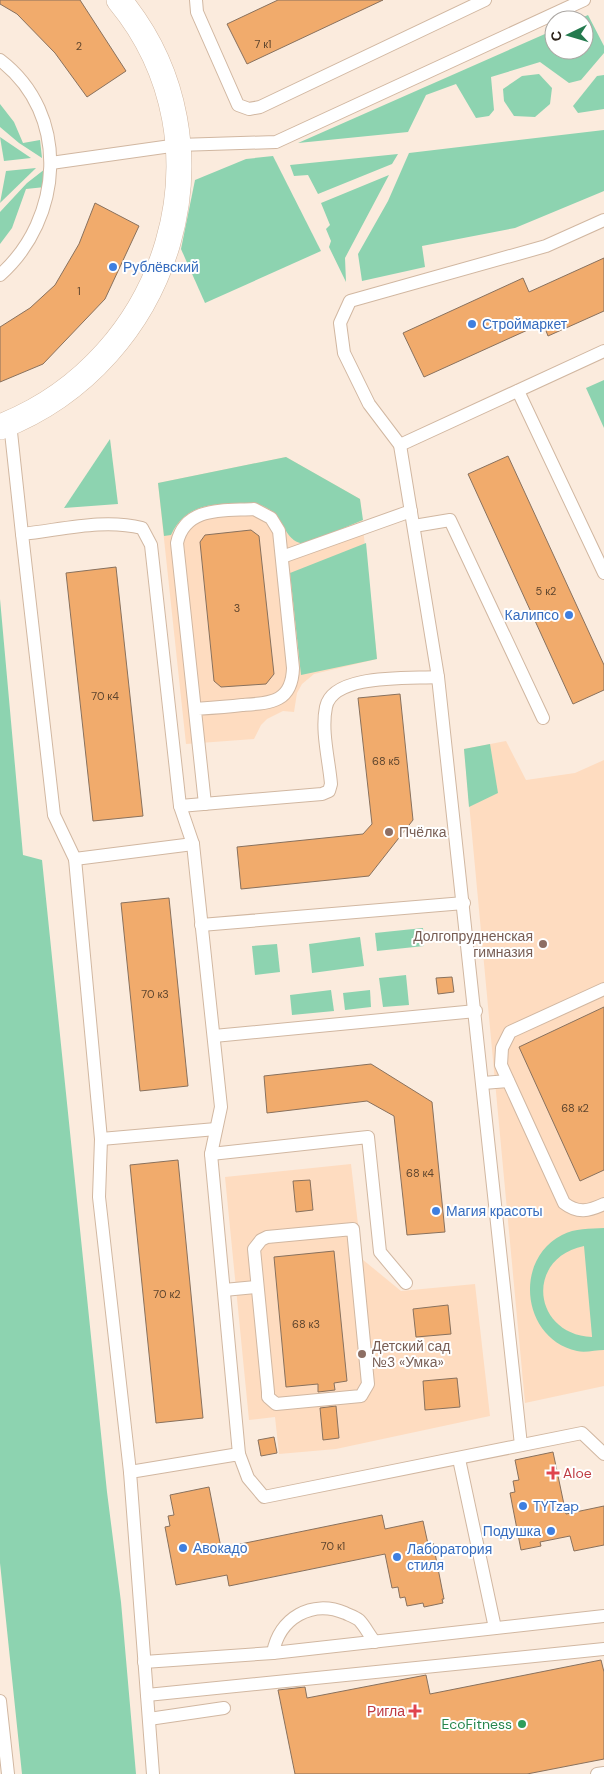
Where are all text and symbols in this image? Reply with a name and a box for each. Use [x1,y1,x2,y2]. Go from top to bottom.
north arrow [544,10,594,60]
text: С [547,30,565,42]
house number: 7 к1 [254,37,272,51]
house number: 2 [76,39,82,53]
place label: Рублёвский [123,258,199,276]
marker: Рублёвский [107,261,119,273]
house number: 1 [77,284,81,298]
place label: Строймаркет [482,315,568,333]
marker: Строймаркет [466,318,478,330]
house number: 5 к2 [536,584,556,598]
house number: 3 [234,601,240,615]
place label: Калипсо [505,606,559,624]
marker: Калипсо [563,609,575,621]
house number: 70 к4 [91,689,119,703]
house number: 68 к5 [372,754,400,768]
place label: Пчёлка [399,823,447,841]
marker: Пчёлка [383,826,395,838]
place label: Долгопрудненская гимназия [413,927,533,961]
marker: Долгопрудненская гимназия [537,938,549,950]
house number: 70 к3 [141,987,169,1001]
house number: 68 к2 [561,1101,589,1115]
house number: 68 к4 [406,1166,434,1180]
place label: Магия красоты [446,1202,543,1220]
marker: Магия красоты [430,1205,442,1217]
house number: 70 к2 [153,1287,181,1301]
house number: 68 к3 [292,1317,320,1331]
place label: Детский сад №3 «Умка» [372,1337,451,1371]
marker: Детский сад №3 «Умка» [356,1348,368,1360]
place label: Aloe [563,1464,592,1482]
marker: Aloe [547,1467,559,1479]
place label: TYTzap [533,1497,579,1515]
marker: TYTzap [517,1500,529,1512]
place label: Подушка [483,1522,541,1540]
marker: Подушка [545,1525,557,1537]
place label: Авокадо [193,1539,248,1557]
house number: 70 к1 [321,1539,345,1553]
place label: Лаборатория стиля [407,1540,492,1574]
marker: Авокадо [177,1542,189,1554]
marker: Лаборатория стиля [391,1551,403,1563]
place label: Ригла [367,1702,405,1720]
marker: Ригла [409,1705,421,1717]
place label: EcoFitness [441,1715,512,1733]
marker: EcoFitness [516,1718,528,1730]

